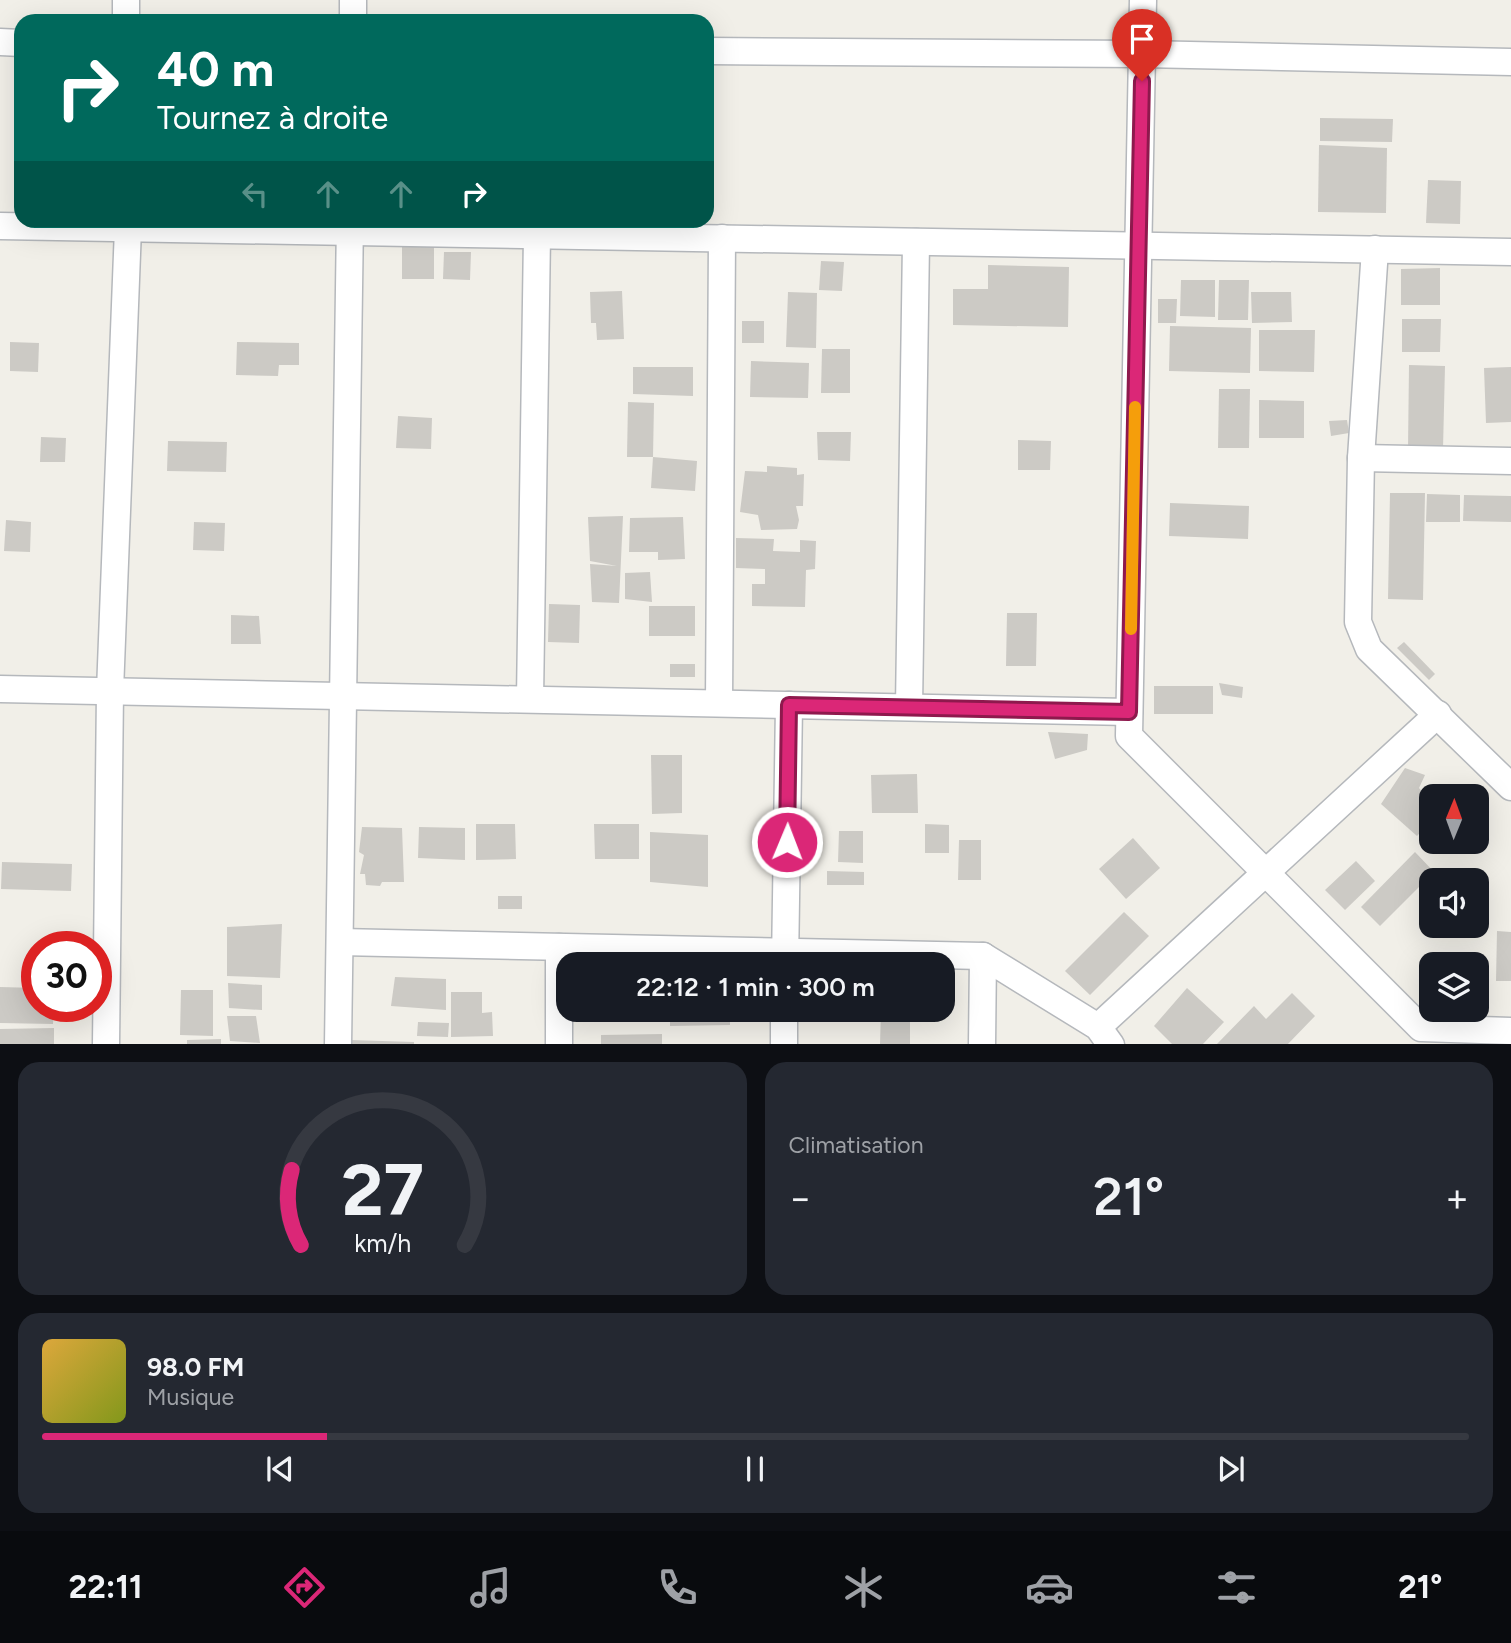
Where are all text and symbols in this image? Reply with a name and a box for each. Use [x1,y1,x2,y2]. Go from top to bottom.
pin [1112,9,1172,81]
icon: arrive [1123,20,1161,58]
text: 40 m [157,39,274,98]
icon: right [42,42,133,133]
text: Tournez à droite [157,99,388,137]
icon: left [236,175,274,213]
icon: ahead [309,175,347,213]
icon: ahead [382,175,420,213]
icon: right [455,175,493,213]
north arrow [1419,784,1489,854]
map controls [1419,784,1489,1022]
position arrow [750,805,824,879]
button: sound [1419,868,1489,938]
speed limit sign: 30 [21,931,112,1022]
button: layers [1419,952,1489,1022]
text: 22:12 · 1 min · 300 m [636,971,875,1003]
text: Climatisation [789,1131,923,1159]
text: 27 [341,1146,424,1233]
text: 21° [1093,1166,1164,1228]
text: − [789,1175,812,1221]
text: + [1445,1175,1469,1221]
text: km/h [354,1227,411,1257]
text: 98.0 FM [147,1351,244,1383]
text: Musique [147,1383,234,1411]
icon: previous [261,1450,299,1488]
icon: pause [736,1450,774,1488]
icon: next [1212,1450,1250,1488]
icon: directions [280,1563,329,1612]
icon: music [466,1563,515,1612]
icon: phone [653,1563,702,1612]
icon: climate [839,1563,888,1612]
icon: car [1025,1563,1074,1612]
icon: filters [1212,1563,1261,1612]
text: 22:11 [69,1568,142,1606]
text: 21° [1398,1568,1442,1606]

